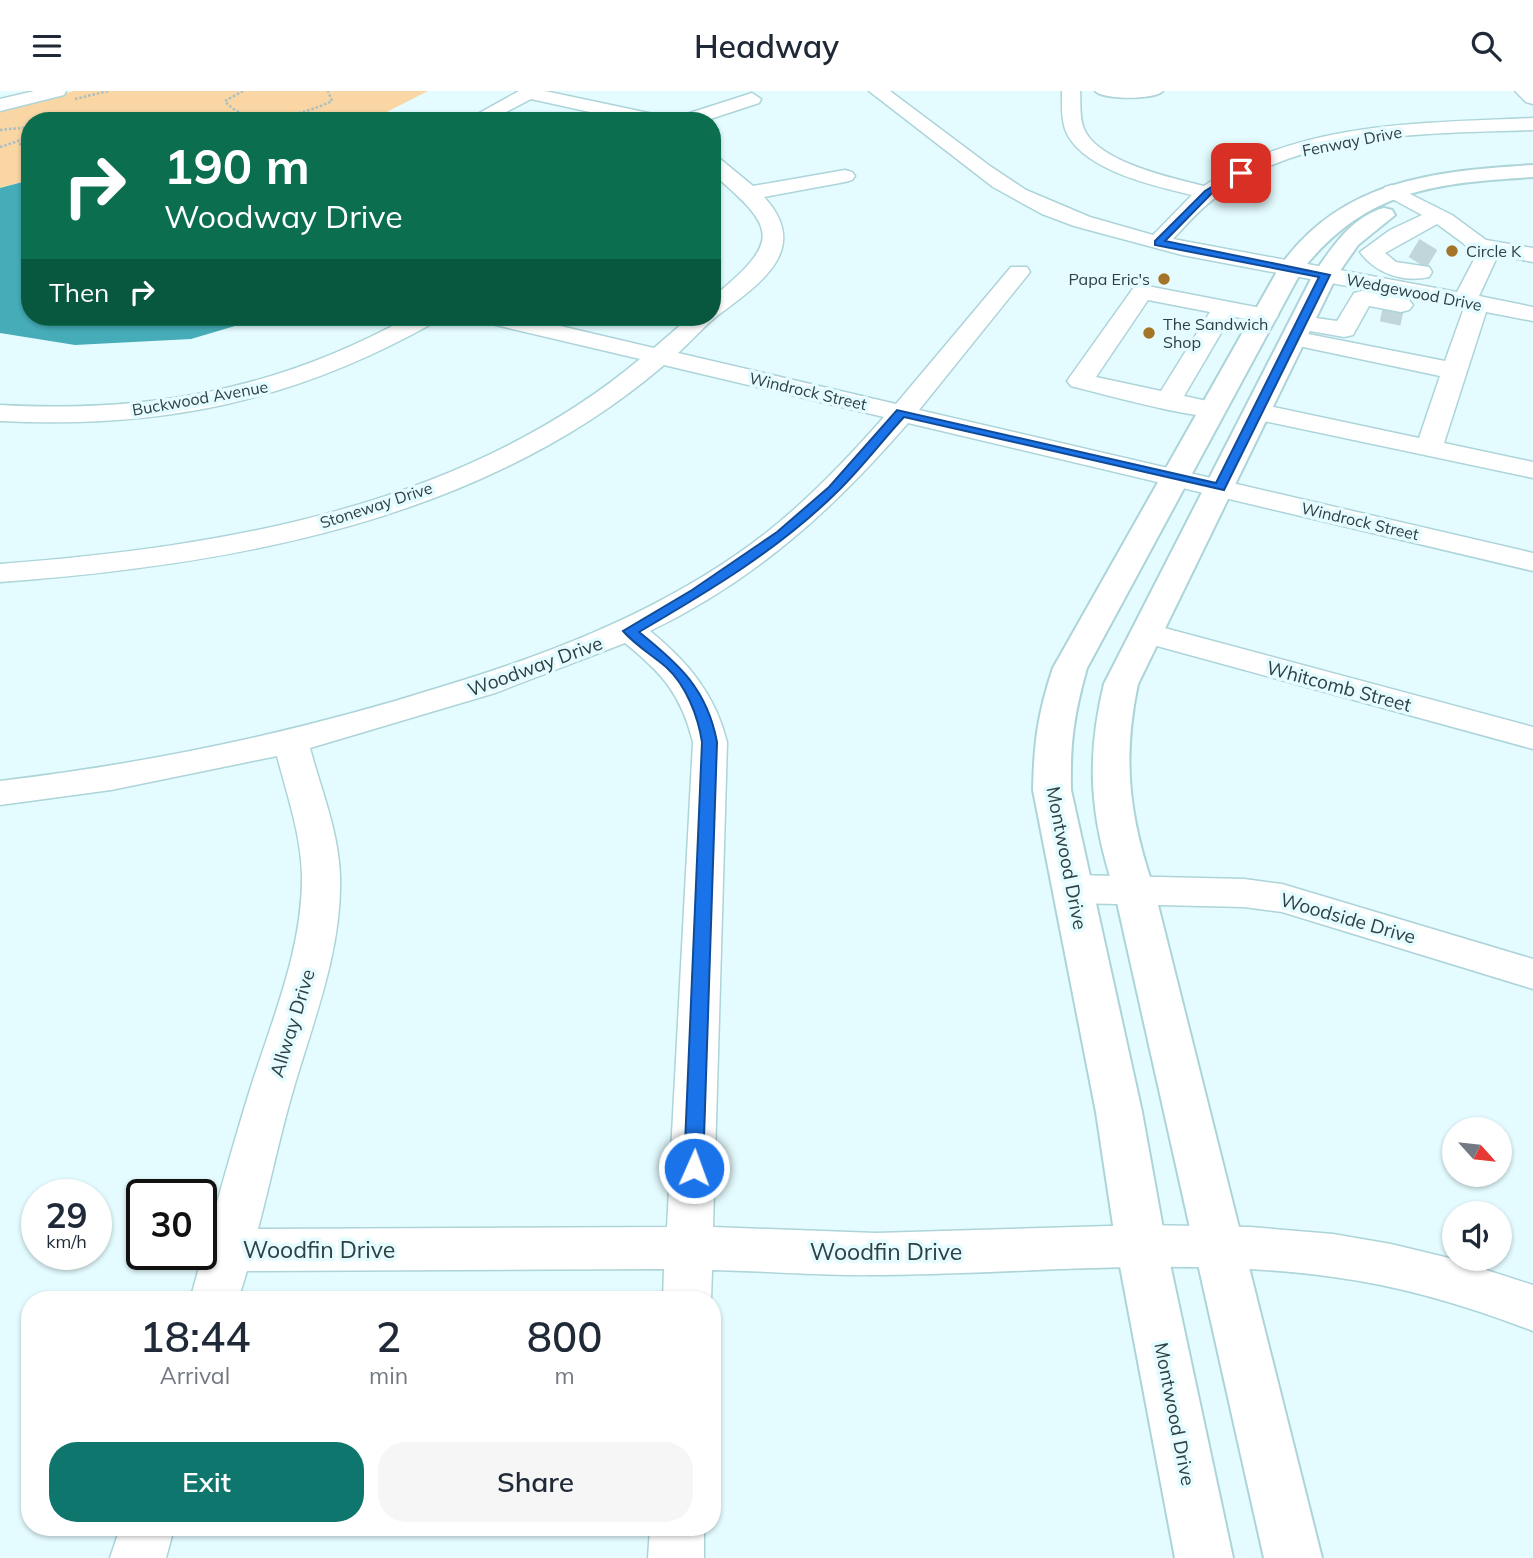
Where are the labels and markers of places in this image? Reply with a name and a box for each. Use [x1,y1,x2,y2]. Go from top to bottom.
pin [1211,143,1271,203]
place label: Circle K [1466,241,1522,261]
marker: Circle K [1444,243,1460,259]
place label: Papa Eric's [1069,269,1150,289]
marker: Papa Eric's [1156,271,1172,287]
place label: The Sandwich Shop [1163,314,1268,352]
marker: The Sandwich Shop [1141,325,1157,341]

